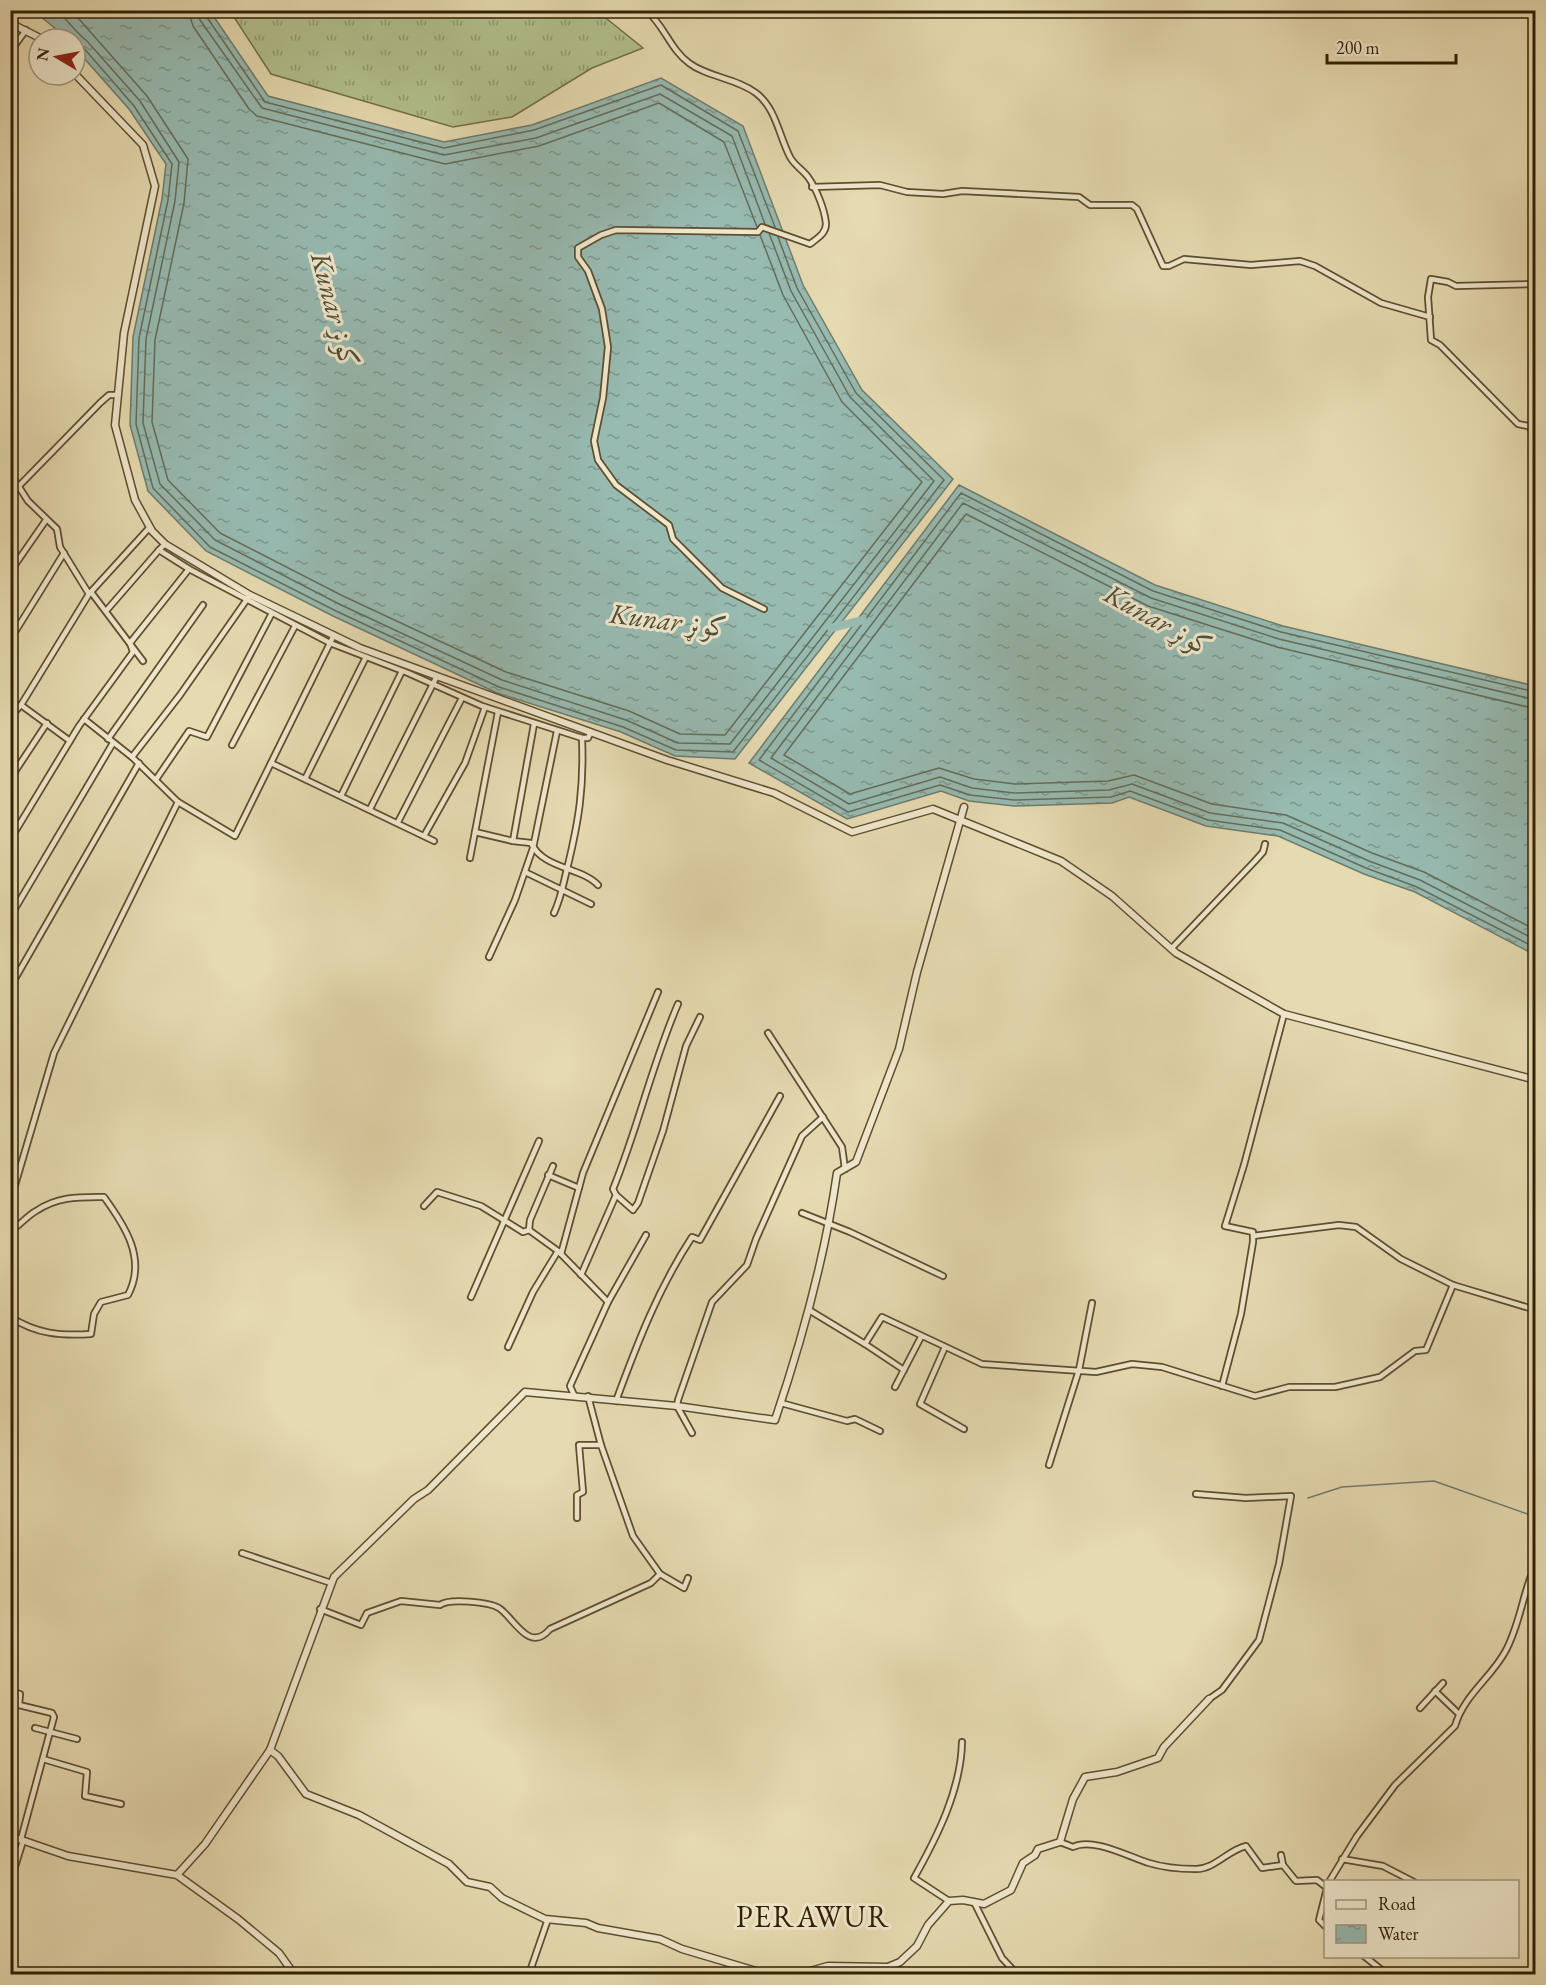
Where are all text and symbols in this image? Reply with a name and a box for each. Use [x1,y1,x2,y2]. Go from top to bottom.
north arrow [27,27,87,87]
scale bar [1327,27,1456,65]
text: 200 m [1336,36,1380,59]
text: N [31,46,54,63]
water label: Kunar کونړ [302,247,369,374]
water label: Kunar کونړ [1097,574,1222,666]
water label: Kunar کونړ [607,595,732,646]
legend [1324,1880,1519,1958]
text: Road [1378,1892,1417,1915]
district label: PERAWUR [736,1897,890,1936]
text: Water [1378,1922,1419,1945]

